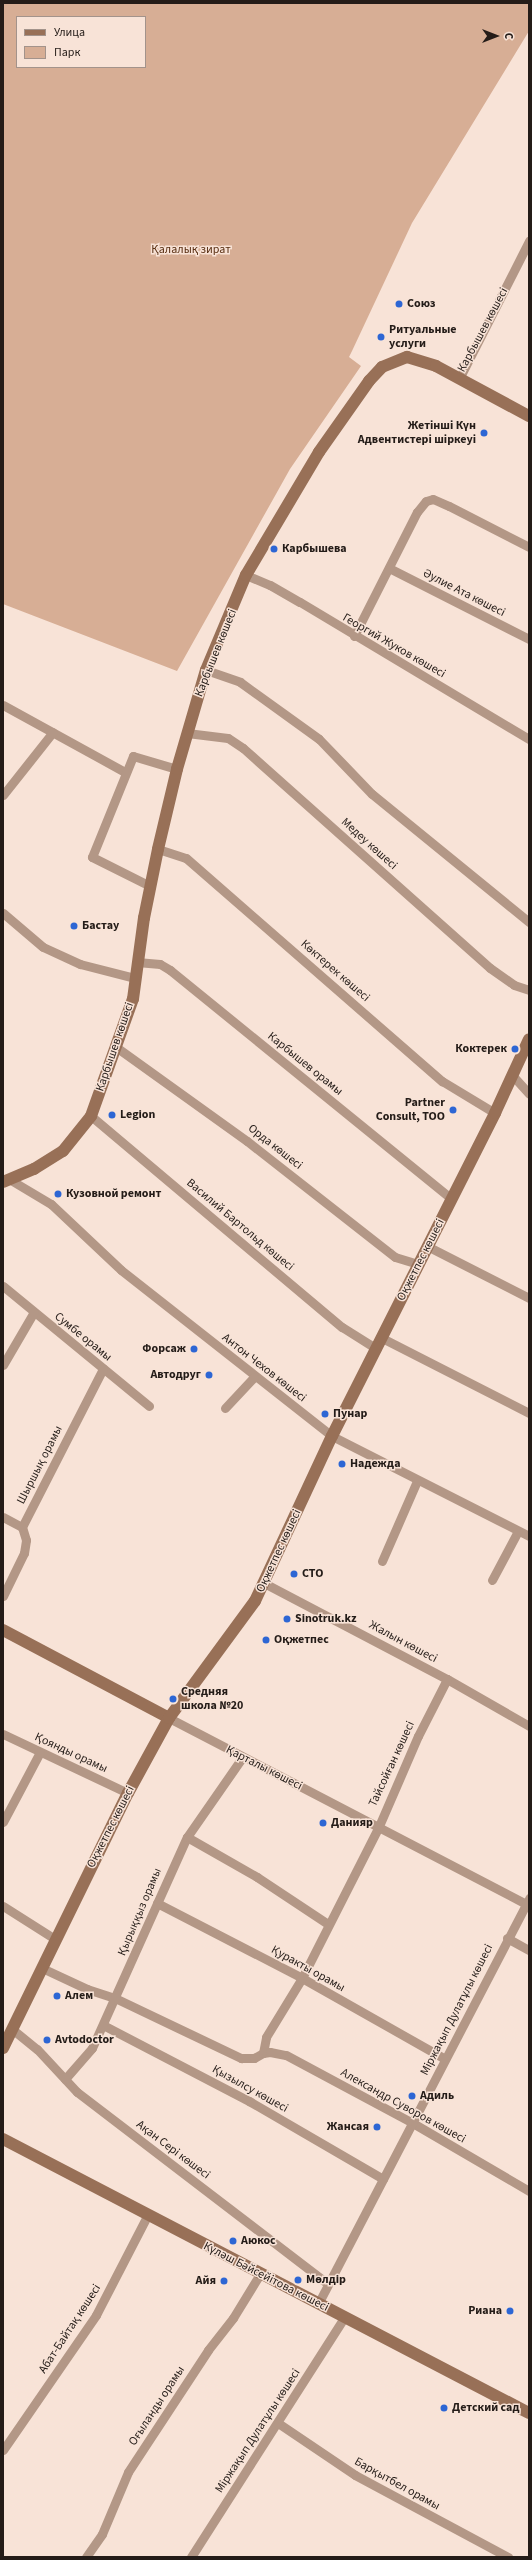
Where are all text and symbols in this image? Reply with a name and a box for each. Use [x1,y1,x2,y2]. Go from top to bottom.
legend [16,16,146,68]
north arrow [476,16,516,56]
text: Улица [54,24,85,41]
text: С [501,33,516,39]
text: Парк [54,44,80,61]
park label: Қалалық зират [151,243,231,257]
street label: Карбышев көшесі [455,285,511,375]
place label: Союз [407,297,435,311]
marker: Союз [394,299,404,309]
place label: Ритуальные услуги [389,323,457,351]
marker: Ритуальные услуги [376,332,386,342]
place label: Жетінші Күн Адвентистері шіркеуі [358,419,476,447]
marker: Жетінші Күн Адвентистері шіркеуі [479,428,489,438]
place label: Карбышева [282,542,347,556]
marker: Карбышева [269,544,279,554]
street label: Әулие Ата көшесі [420,566,508,620]
street label: Карбышев көшесі [192,607,240,699]
street label: Георгий Жуков көшесі [340,611,448,681]
street label: Медеу көшесі [338,815,400,873]
place label: Бастау [82,919,119,933]
marker: Бастау [69,921,79,931]
street label: Көктерек көшесі [297,937,373,1005]
street label: Карбышев көшесі [93,1001,137,1093]
street label: Карбышев орамы [265,1029,345,1099]
place label: Коктерек [455,1042,507,1056]
marker: Коктерек [510,1044,520,1054]
place label: Partner Consult, ТОО [376,1096,445,1124]
marker: Partner Consult, ТОО [448,1105,458,1115]
place label: Legion [120,1108,155,1122]
marker: Legion [107,1110,117,1120]
street label: Орда көшесі [245,1121,305,1173]
street label: Василий Бартольд көшесі [183,1176,297,1274]
place label: Кузовной ремонт [66,1187,161,1201]
marker: Кузовной ремонт [53,1189,63,1199]
street label: Оқжетпес көшесі [394,1217,448,1303]
street label: Сумбе орамы [51,1310,115,1364]
street label: Антон Чехов көшесі [219,1331,309,1405]
place label: Форсаж [142,1342,186,1356]
marker: Форсаж [189,1344,199,1354]
place label: Автодруг [150,1368,201,1382]
marker: Автодруг [204,1370,214,1380]
place label: Пунар [333,1407,367,1421]
marker: Пунар [320,1409,330,1419]
street label: Шыршық орамы [14,1423,66,1507]
place label: Надежда [350,1457,401,1471]
marker: Надежда [337,1459,347,1469]
street label: Оқжетпес көшесі [253,1507,305,1595]
place label: СТО [302,1567,323,1581]
marker: СТО [289,1569,299,1579]
place label: Sinotruk.kz [295,1612,356,1626]
marker: Sinotruk.kz [282,1614,292,1624]
street label: Жалын көшесі [366,1618,440,1666]
place label: Оқжетпес [274,1633,329,1647]
marker: Оқжетпес [261,1635,271,1645]
place label: Средняя школа №20 [181,1685,243,1713]
marker: Средняя школа №20 [168,1694,178,1704]
street label: Тайсойған көшесі [366,1719,418,1809]
street label: Қоянды орамы [32,1730,110,1776]
street label: Қарталы көшесі [223,1743,305,1793]
street label: Оқжетпес көшесі [84,1784,138,1870]
place label: Данияр [331,1816,373,1830]
marker: Данияр [318,1818,328,1828]
street label: Қырыққыз орамы [115,1866,165,1958]
street label: Міржақып Дулатұлы көшесі [418,1942,496,2078]
street label: Қуракты орамы [269,1943,347,1995]
place label: Алем [65,1989,93,2003]
marker: Алем [52,1991,62,2001]
place label: Avtodoctor [55,2033,114,2047]
marker: Avtodoctor [42,2035,52,2045]
street label: Қызылсу көшесі [209,2062,291,2116]
street label: Александр Суворов көшесі [338,2066,468,2146]
place label: Адиль [420,2089,454,2103]
marker: Адиль [407,2091,417,2101]
street label: Ақан Сері көшесі [133,2118,213,2182]
place label: Жансая [327,2120,369,2134]
marker: Жансая [372,2122,382,2132]
place label: Аюкос [241,2234,276,2248]
marker: Аюкос [228,2236,238,2246]
street label: Күләш Бәйсейітова көшесі [201,2239,331,2315]
place label: Мөлдiр [306,2273,346,2287]
place label: Айя [196,2274,216,2288]
marker: Мөлдiр [293,2275,303,2285]
marker: Айя [219,2276,229,2286]
street label: Абат-Байтақ көшесі [36,2282,104,2376]
place label: Риана [468,2304,502,2318]
marker: Риана [505,2306,515,2316]
street label: Оғыланды орамы [126,2363,188,2449]
street label: Міржақып Дулатұлы көшесі [212,2366,304,2496]
place label: Детский сад [452,2401,519,2415]
marker: Детский сад [439,2403,449,2413]
street label: Барқытбел орамы [352,2455,442,2513]

